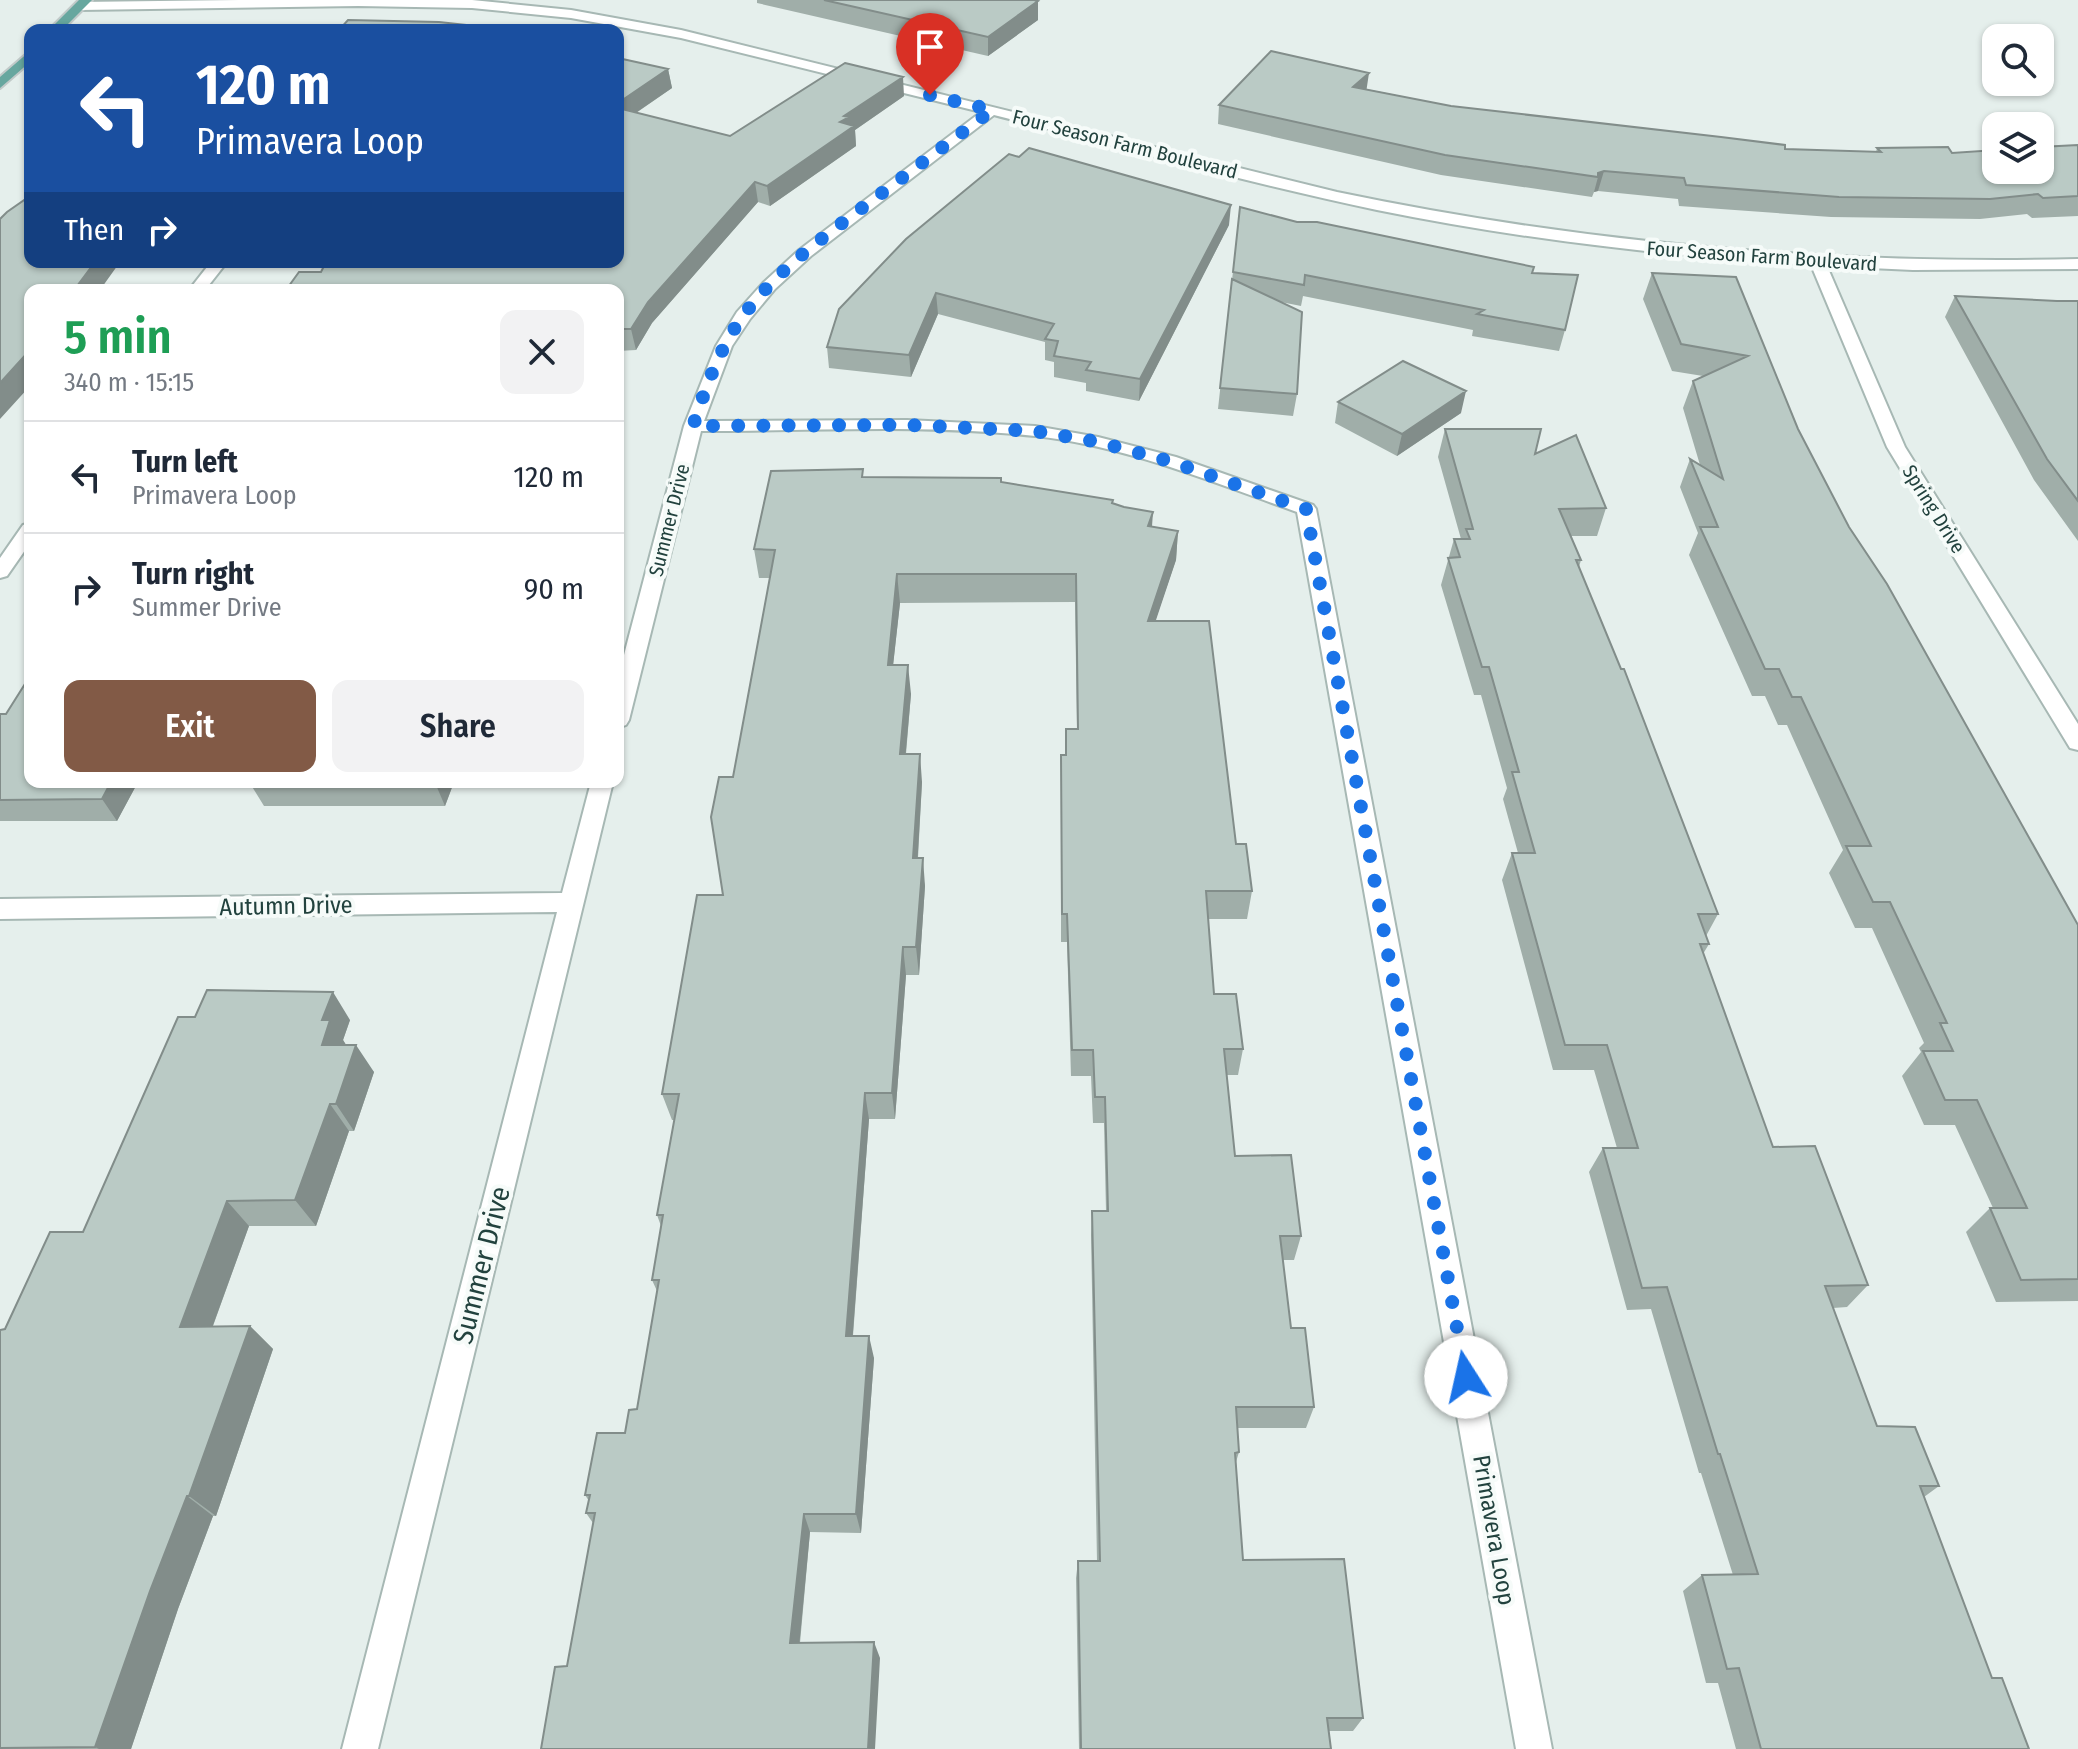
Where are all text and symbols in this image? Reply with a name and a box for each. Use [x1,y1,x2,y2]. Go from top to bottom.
pin [896,13,964,95]
map controls [1982,24,2054,184]
button: search [1982,24,2054,96]
icon: arrive [908,25,952,69]
text: 120 m [196,52,331,119]
icon: left [64,56,168,160]
street label: Four Season Farm Boulevard [1010,104,1240,184]
button: layers [1982,112,2054,184]
text: Primavera Loop [196,120,424,164]
icon: right [140,208,184,252]
text: Then [64,212,124,248]
street label: Four Season Farm Boulevard [1646,236,1878,276]
text: 5 min [64,308,172,366]
button: close [500,310,584,394]
text: 340 m · 15:15 [64,367,194,398]
text: Turn left [132,444,238,480]
icon: left [64,455,108,499]
text: 120 m [513,459,584,495]
street label: Spring Drive [1897,460,1971,558]
street label: Summer Drive [643,461,695,579]
text: Primavera Loop [132,480,297,511]
text: Turn right [132,556,254,592]
icon: right [64,567,108,611]
text: 90 m [524,571,584,607]
text: Summer Drive [132,592,282,623]
button: Exit [64,680,316,772]
button: Share [332,680,584,772]
street label: Autumn Drive [219,891,353,921]
street label: Summer Drive [446,1183,517,1347]
position arrow [1424,1335,1508,1419]
street label: Primavera Loop [1467,1453,1521,1607]

